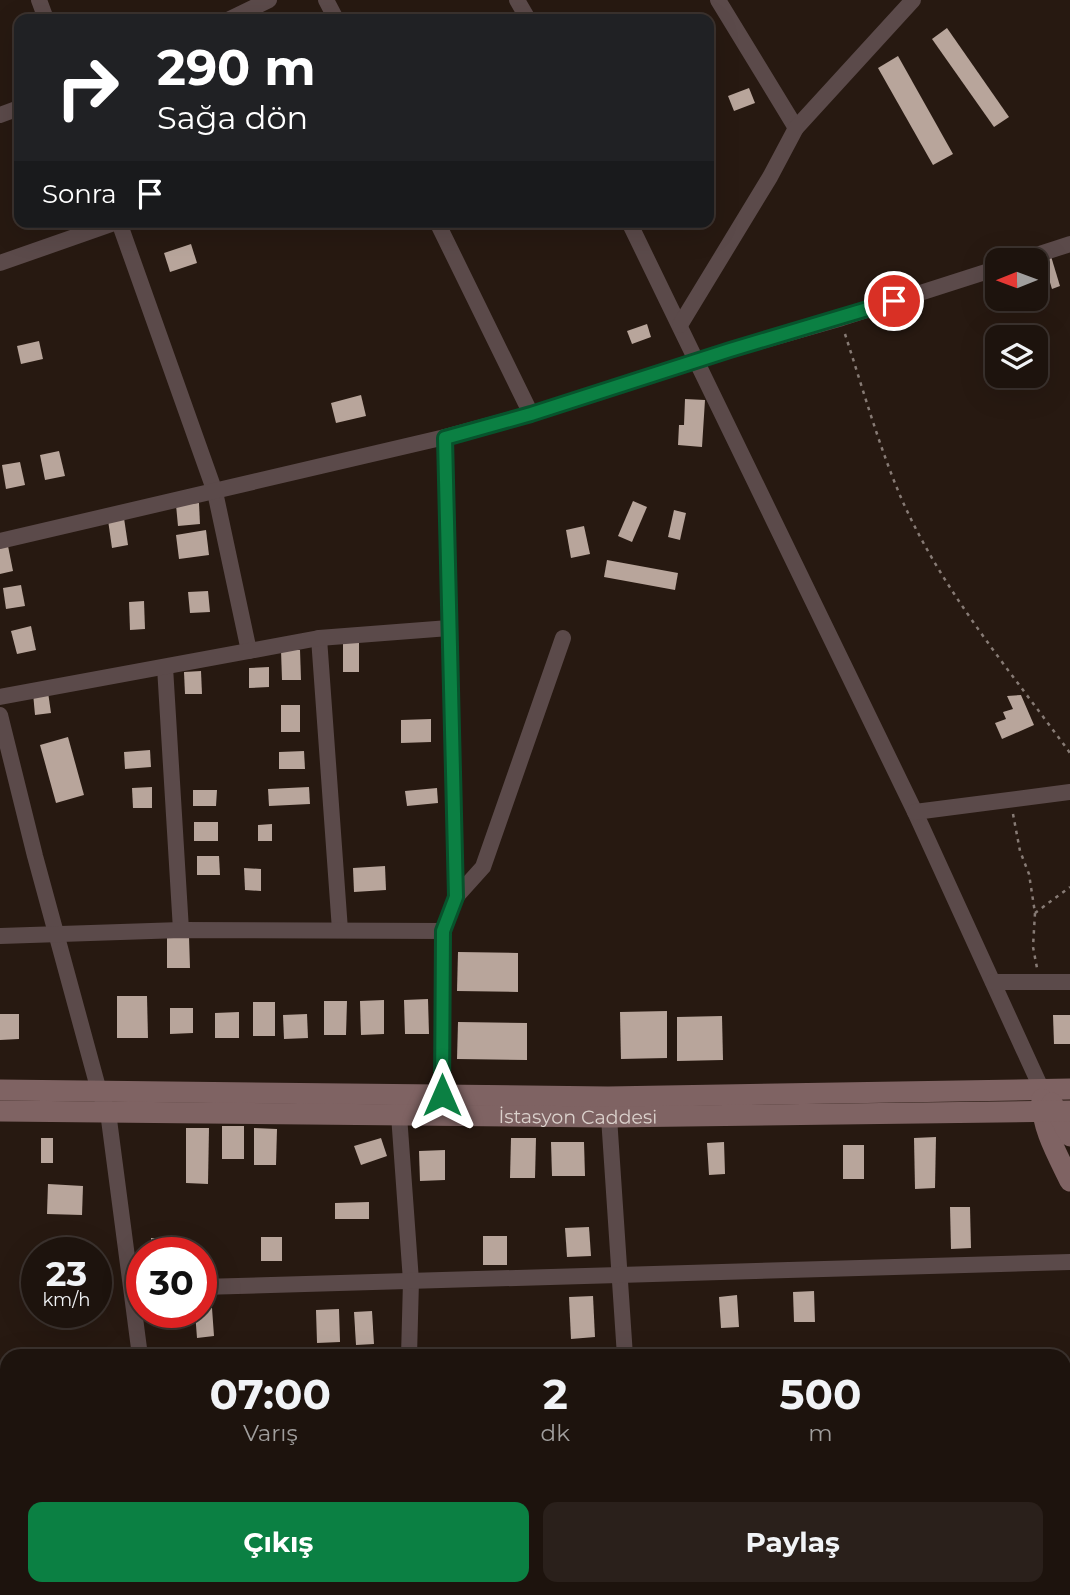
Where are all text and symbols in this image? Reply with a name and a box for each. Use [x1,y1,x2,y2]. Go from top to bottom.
text: 290 m [157,38,316,97]
icon: right [42,42,133,133]
text: Sağa dön [157,98,308,137]
icon: arrive [131,175,169,213]
text: Sonra [42,178,117,210]
north arrow [985,248,1048,312]
map controls [985,248,1048,388]
pin [864,271,924,331]
icon: arrive [875,282,913,320]
button: layers [985,325,1048,388]
position arrow [405,1058,479,1132]
street label: İstasyon Caddesi [498,1104,658,1129]
speed limit sign: 30 [126,1237,217,1328]
text: 23 [46,1252,87,1295]
text: km/h [42,1289,91,1311]
text: 07:00 [210,1368,331,1420]
text: 2 [543,1368,568,1420]
text: 500 [779,1368,862,1420]
text: Varış [243,1419,298,1447]
text: dk [541,1419,570,1447]
text: m [808,1419,833,1447]
button: Çıkış [28,1502,529,1582]
button: Paylaş [543,1502,1043,1582]

